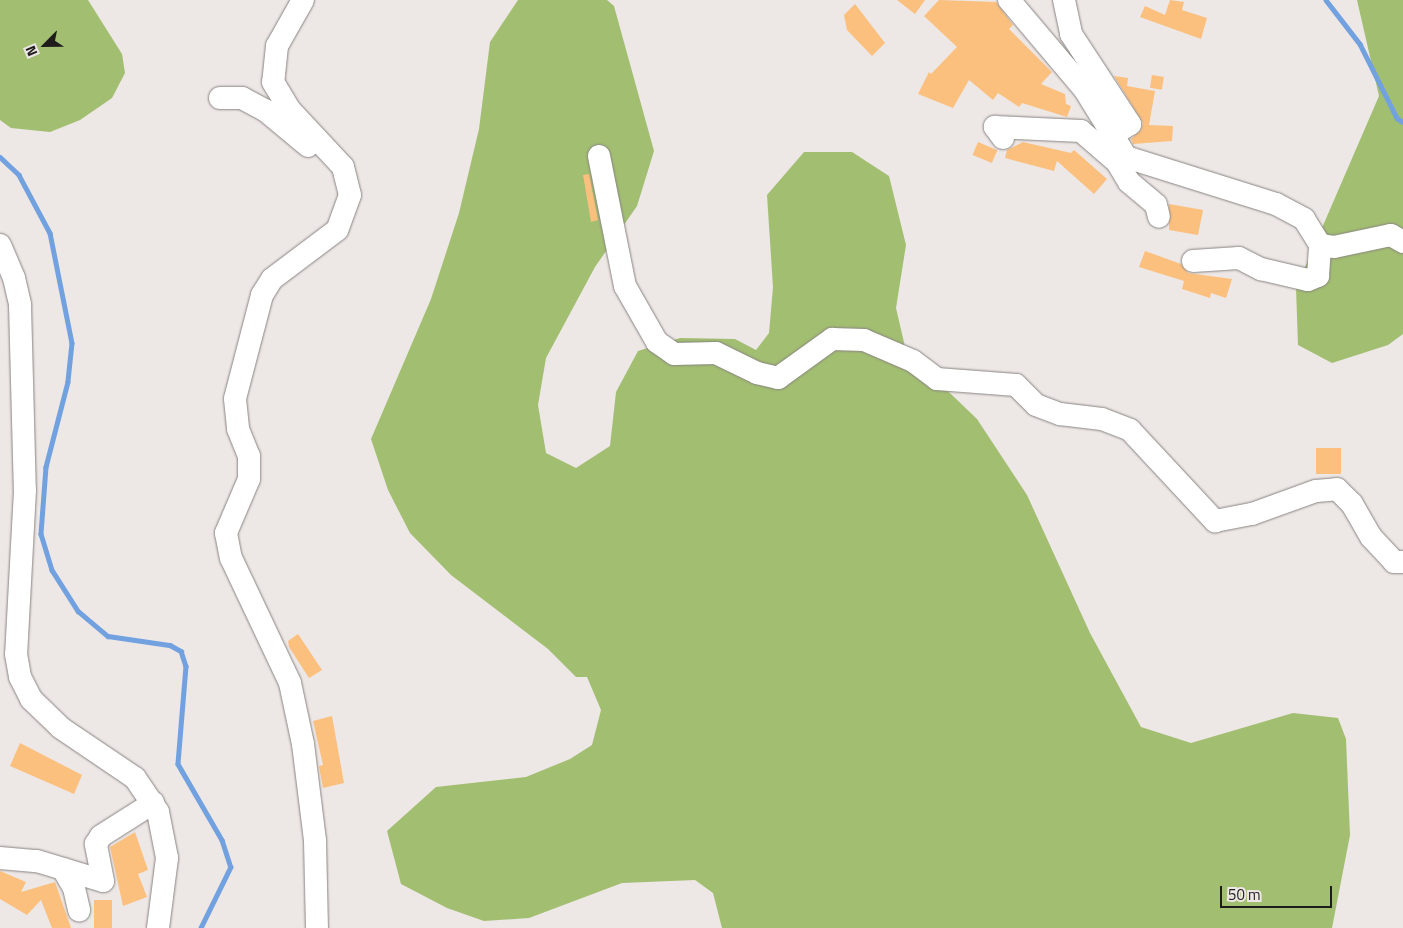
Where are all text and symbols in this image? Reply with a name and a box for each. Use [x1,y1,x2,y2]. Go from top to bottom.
north arrow [20,20,70,70]
text: N [19,42,42,60]
scale bar [1223,876,1336,908]
text: 50 m [1228,883,1261,906]

